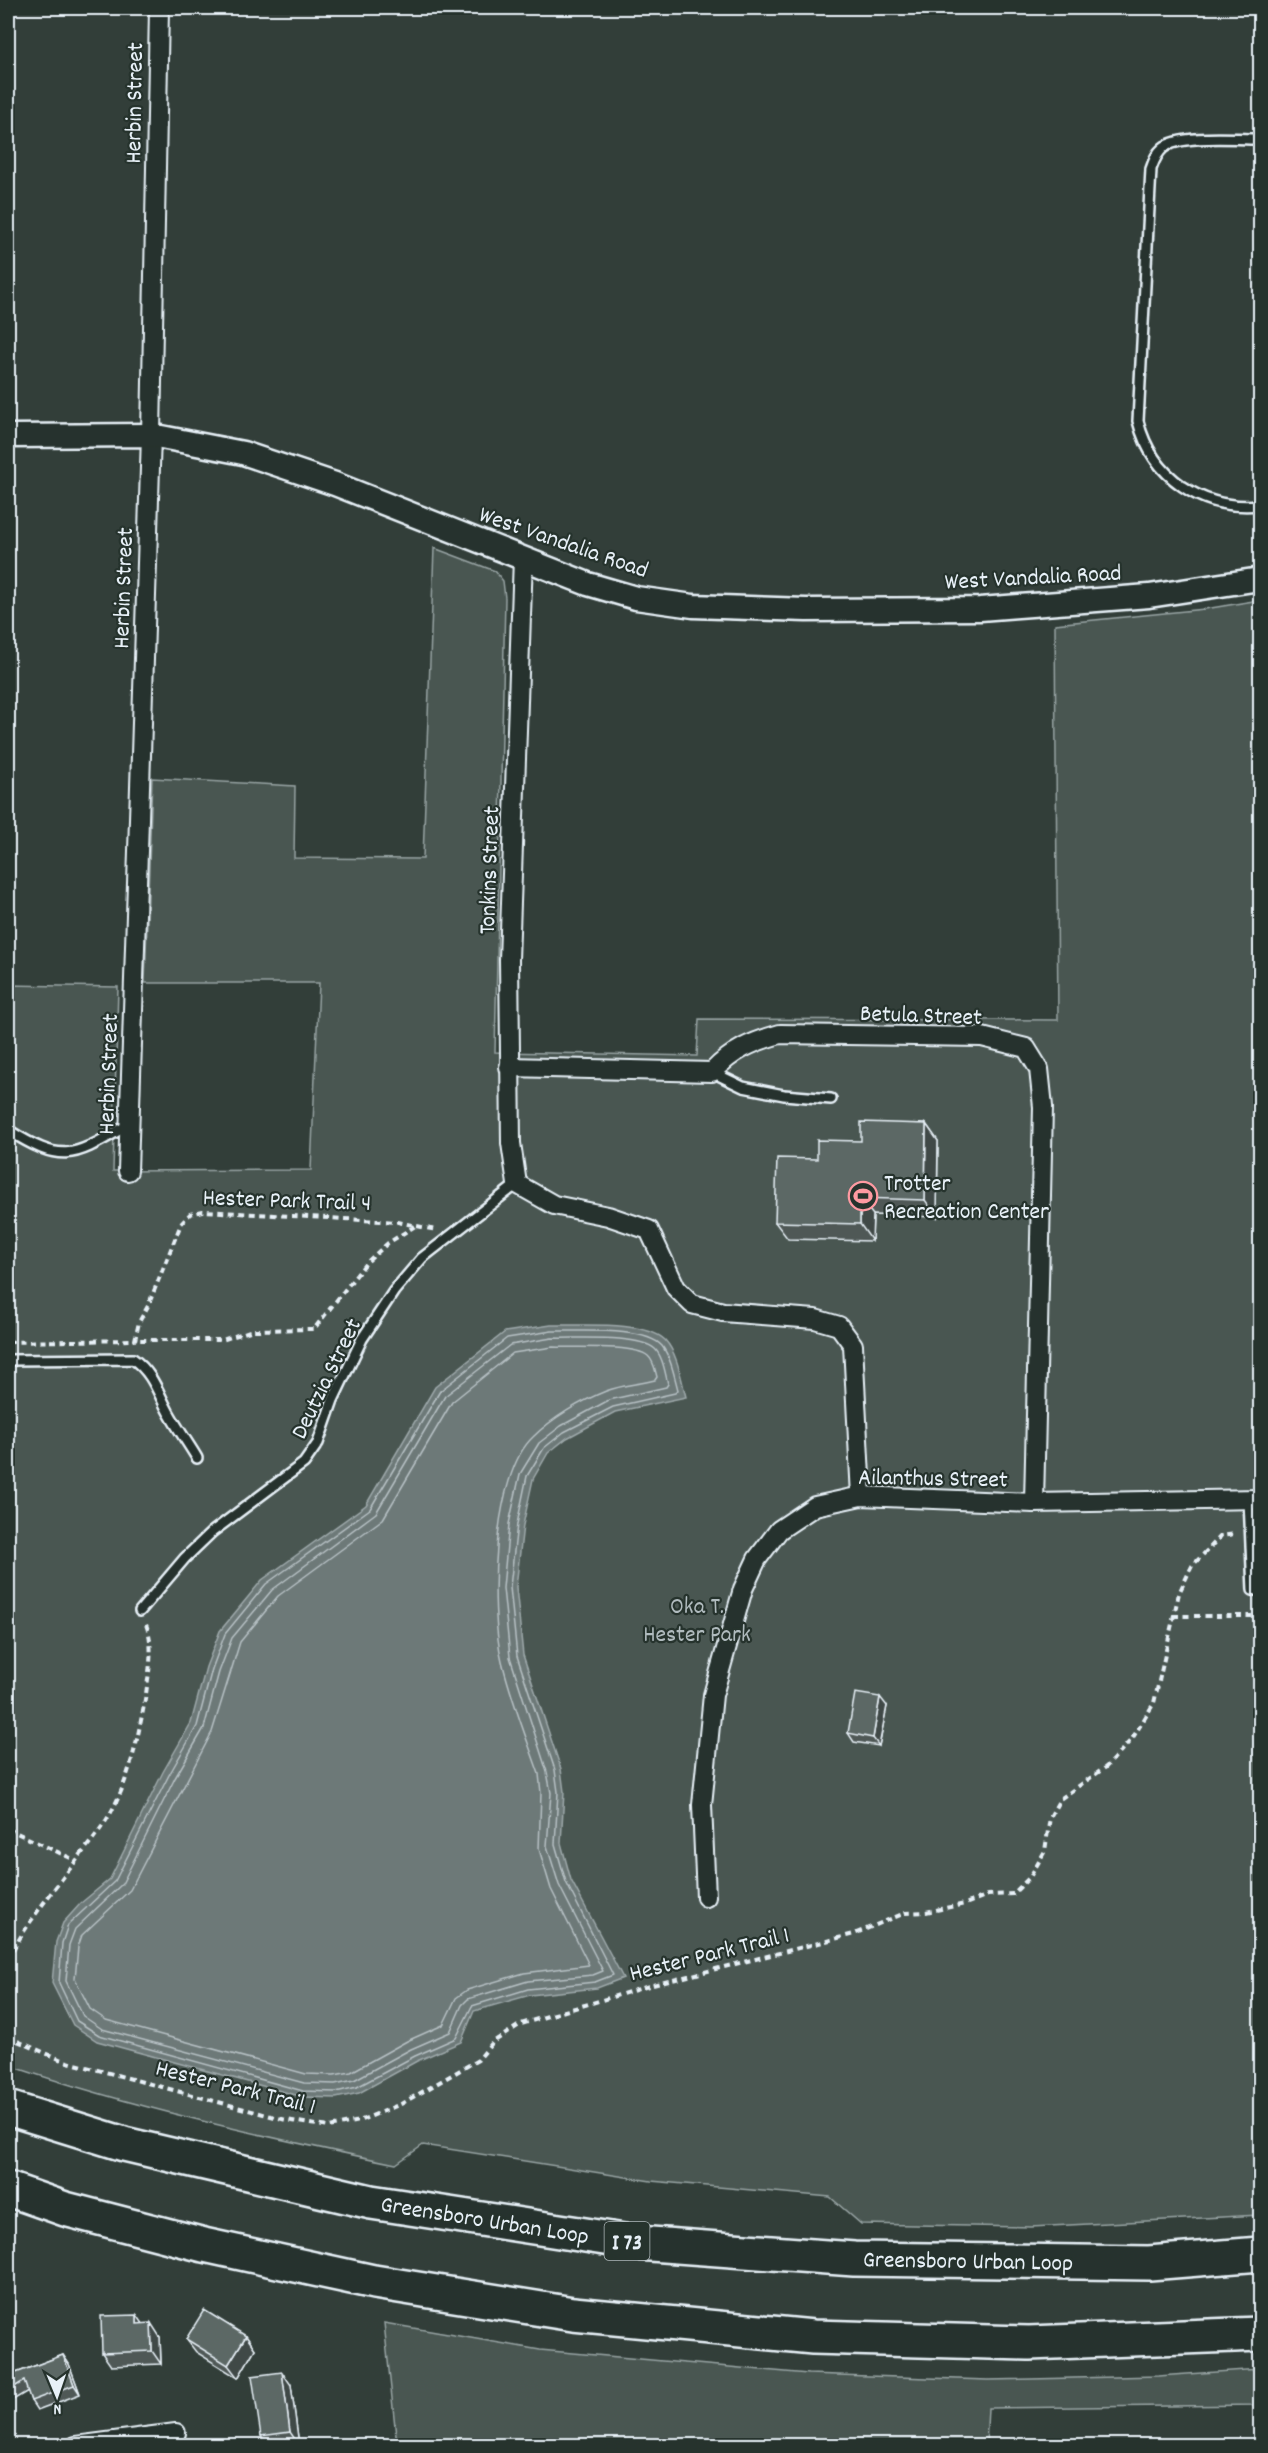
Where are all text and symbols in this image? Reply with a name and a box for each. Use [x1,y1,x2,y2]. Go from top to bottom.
street label: Herbin Street [118,42,154,164]
street label: West Vandalia Road [474,499,652,589]
street label: Herbin Street [106,527,144,649]
street label: West Vandalia Road [944,557,1122,601]
street label: Tonkins Street [472,805,510,935]
street label: Betula Street [859,998,983,1036]
street label: Herbin Street [91,1013,129,1135]
place label: Trotter Recreation Center [884,1168,1049,1230]
sports icon: Trotter Recreation Center [847,1180,879,1212]
street label: Hester Park Trail 4 [202,1182,372,1222]
street label: Deutzia Street [284,1313,372,1446]
street label: Ailanthus Street [858,1462,1008,1498]
park label: Oka T. Hester Park [643,1591,751,1653]
street label: Hester Park Trail 1 [626,1920,793,1992]
street label: Hester Park Trail 1 [152,2053,319,2125]
street label: Greensboro Urban Loop [378,2189,591,2255]
road number: I 73 [604,2222,650,2260]
street label: Greensboro Urban Loop [862,2244,1073,2282]
north arrow [27,2366,87,2426]
text: N [53,2397,62,2420]

